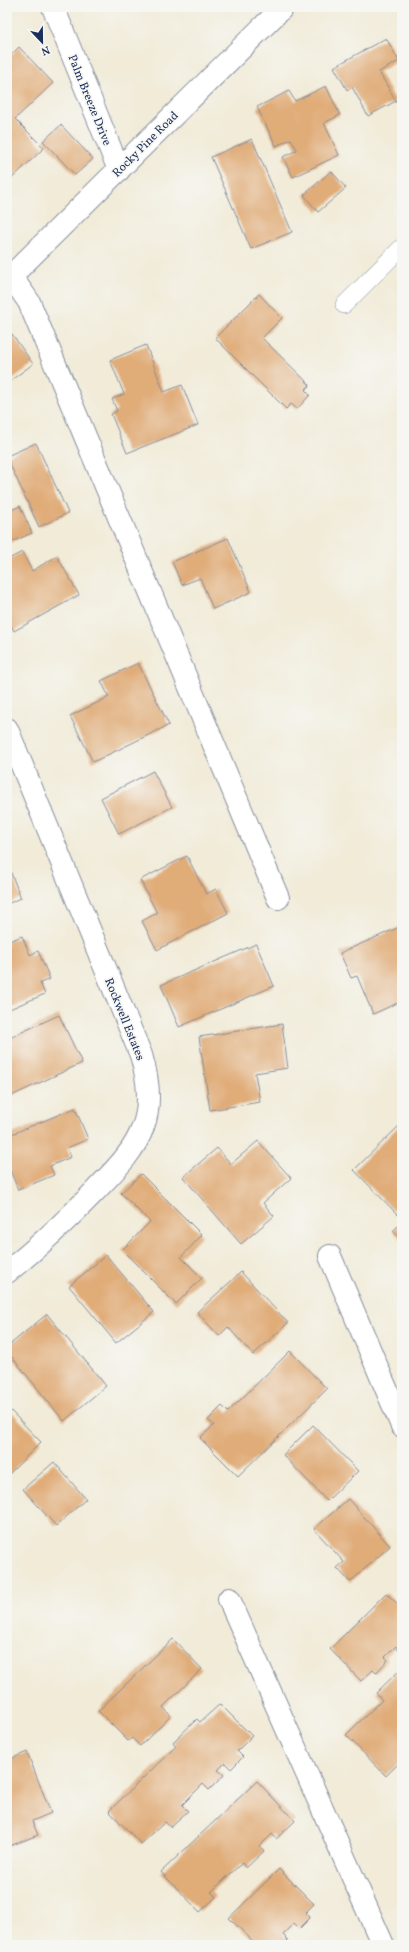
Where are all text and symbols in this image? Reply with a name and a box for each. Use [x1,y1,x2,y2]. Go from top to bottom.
north arrow [22,22,62,62]
text: N [39,41,52,58]
street label: Palm Breeze Drive [64,52,115,149]
street label: Rocky Pine Road [109,108,182,181]
street label: Rockwell Estates [100,976,148,1063]

